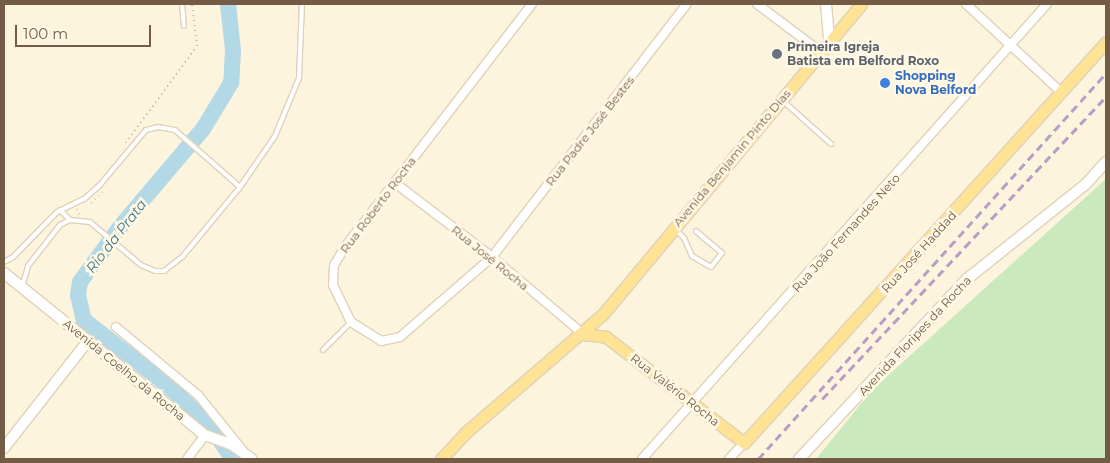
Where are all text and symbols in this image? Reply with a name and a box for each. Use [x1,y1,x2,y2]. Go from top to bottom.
scale bar [18,15,154,47]
text: 100 m [23,24,68,43]
place label: Primeira Igreja Batista em Belford Roxo [787,40,939,68]
marker: Primeira Igreja Batista em Belford Roxo [771,48,783,60]
place label: Shopping Nova Belford [895,69,976,97]
street label: Rua Padre José Bestes [543,73,637,189]
marker: Shopping Nova Belford [879,77,891,89]
street label: Avenida Benjamin Pinto Dias [670,86,794,230]
street label: Rua Roberto Rocha [337,154,419,256]
street label: Rua João Fernandes Neto [789,171,903,295]
water label: Rio da Prata [82,196,150,276]
street label: Rua José Haddad [878,208,960,296]
street label: Rua José Rocha [449,223,531,293]
street label: Avenida Floripes da Rocha [856,273,974,399]
street label: Avenida Coelho da Rocha [60,316,188,424]
street label: Rua Valério Rocha [628,351,722,429]

